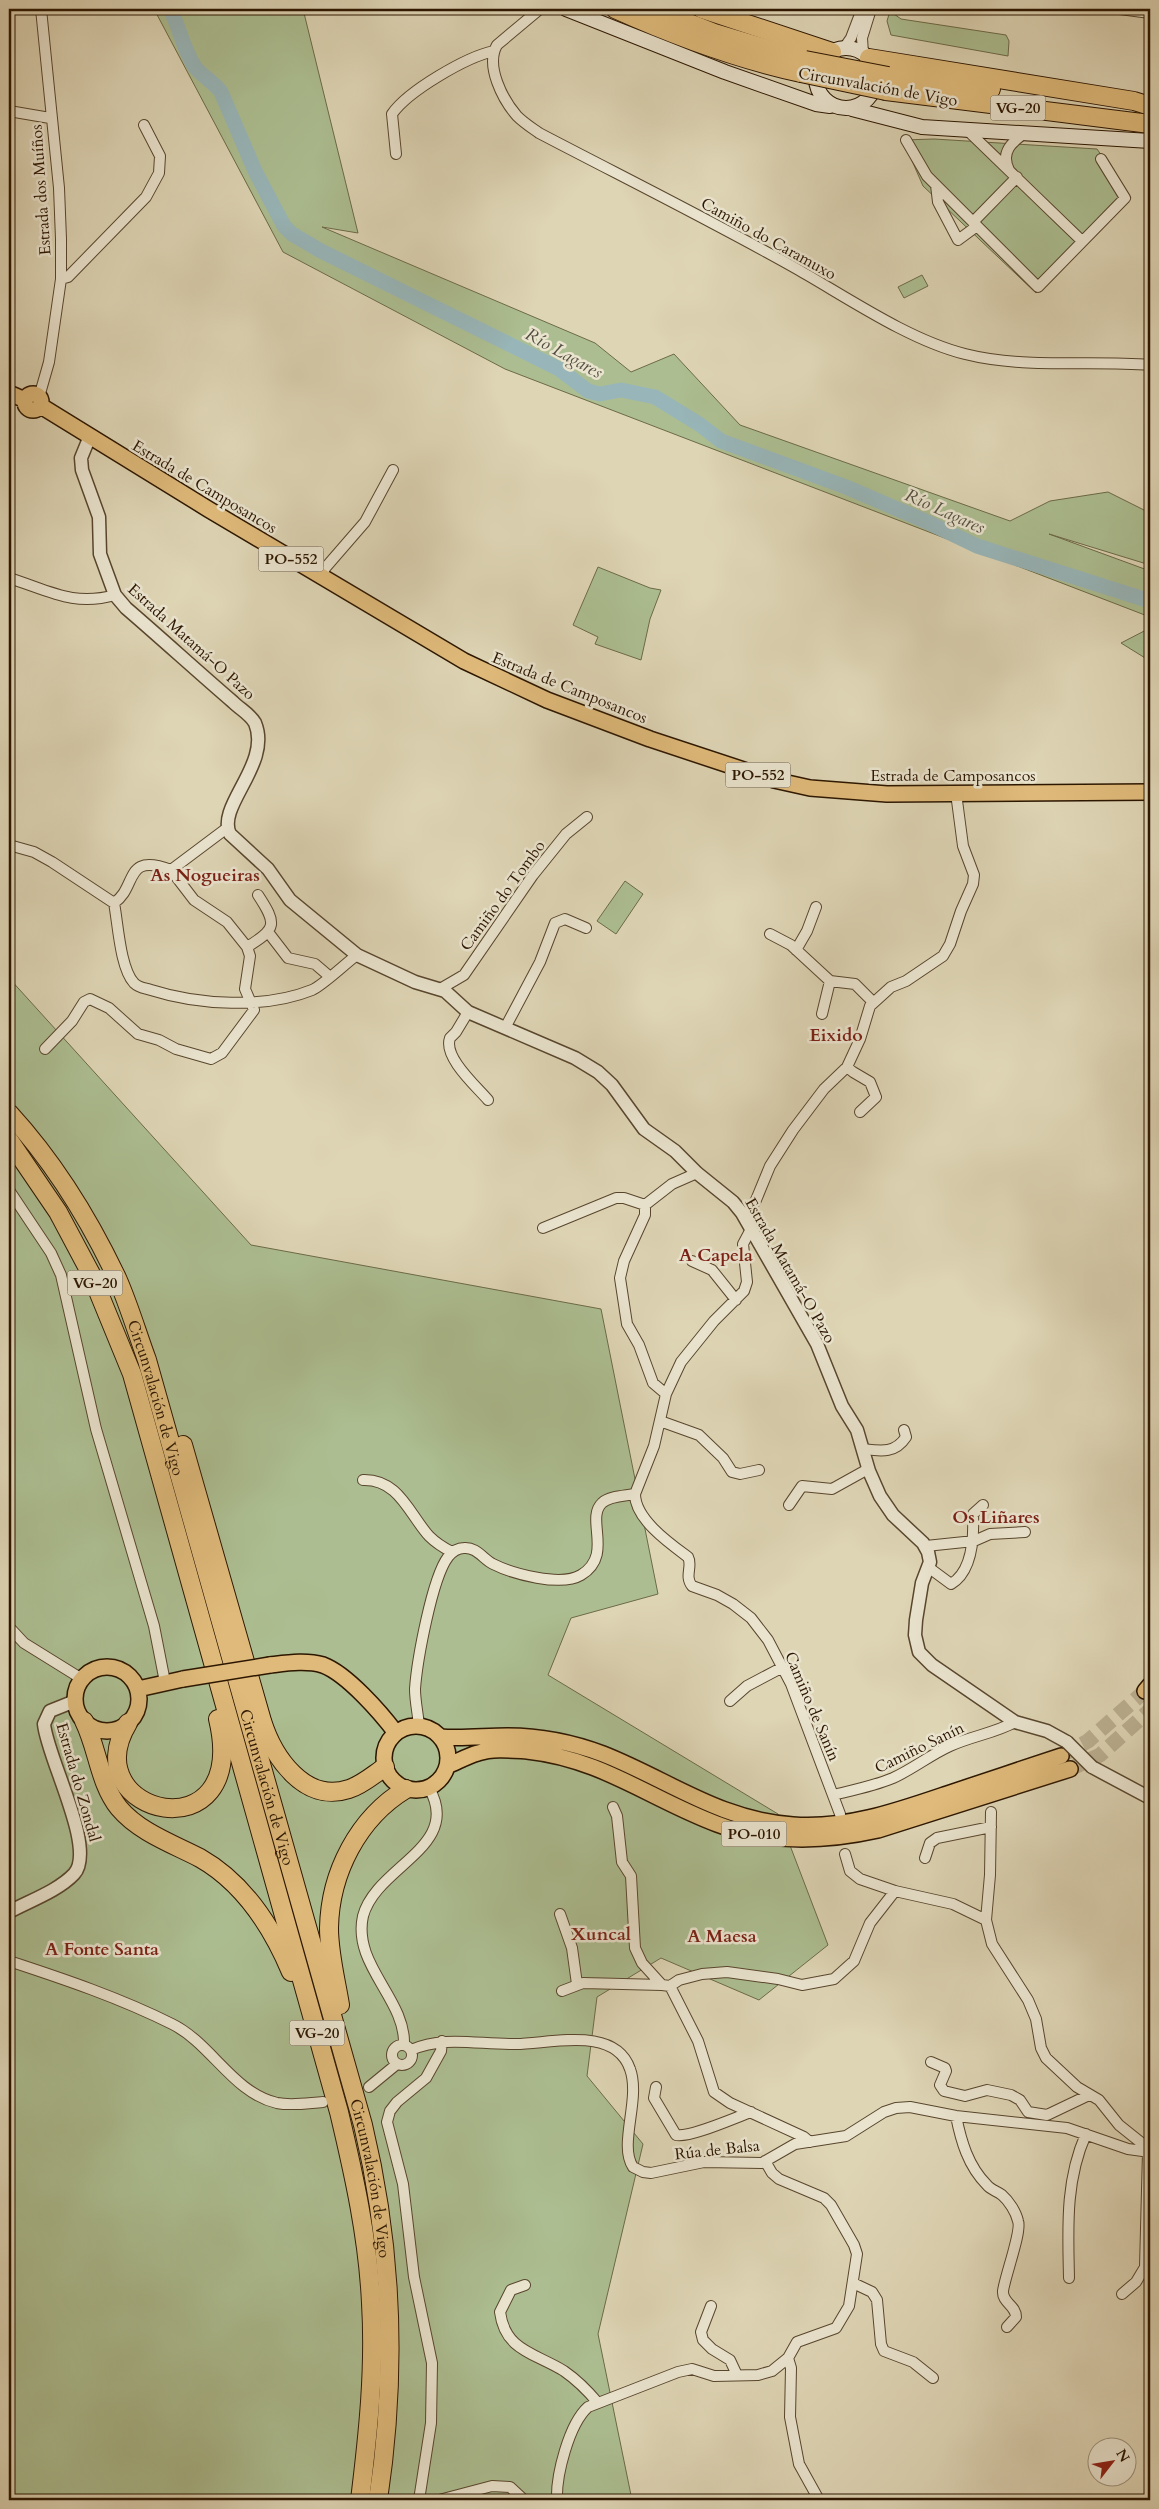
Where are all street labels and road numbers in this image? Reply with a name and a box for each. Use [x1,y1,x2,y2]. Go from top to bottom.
street label: Circunvalación de Vigo [796,62,960,112]
road number: VG-20 [990,96,1046,120]
street label: Estrada dos Muíños [25,124,57,256]
street label: Camiño do Caramuxo [697,193,840,285]
street label: Estrada de Camposancos [128,435,281,539]
road number: PO-552 [258,546,324,572]
street label: Estrada Matamá-O Pazo [123,579,260,705]
street label: Estrada de Camposancos [489,647,650,729]
road number: PO-552 [726,762,790,788]
street label: Estrada de Camposancos [870,765,1036,787]
street label: Camiño do Tombo [455,836,551,955]
street label: Estrada Matamá-O Pazo [739,1194,841,1348]
road number: VG-20 [68,1270,122,1296]
street label: Circunvalación de Vigo [122,1317,189,1479]
street label: Camiño de Sanín [779,1648,845,1765]
street label: Circunvalación de Vigo [234,1707,299,1868]
street label: Camiño Sanín [871,1717,968,1779]
street label: Estrada do Zondal [51,1720,106,1844]
road number: PO-010 [722,1822,786,1846]
road number: VG-20 [290,2020,344,2046]
street label: Circunvalación de Vigo [344,2096,395,2259]
street label: Rúa de Balsa [674,2135,761,2165]

